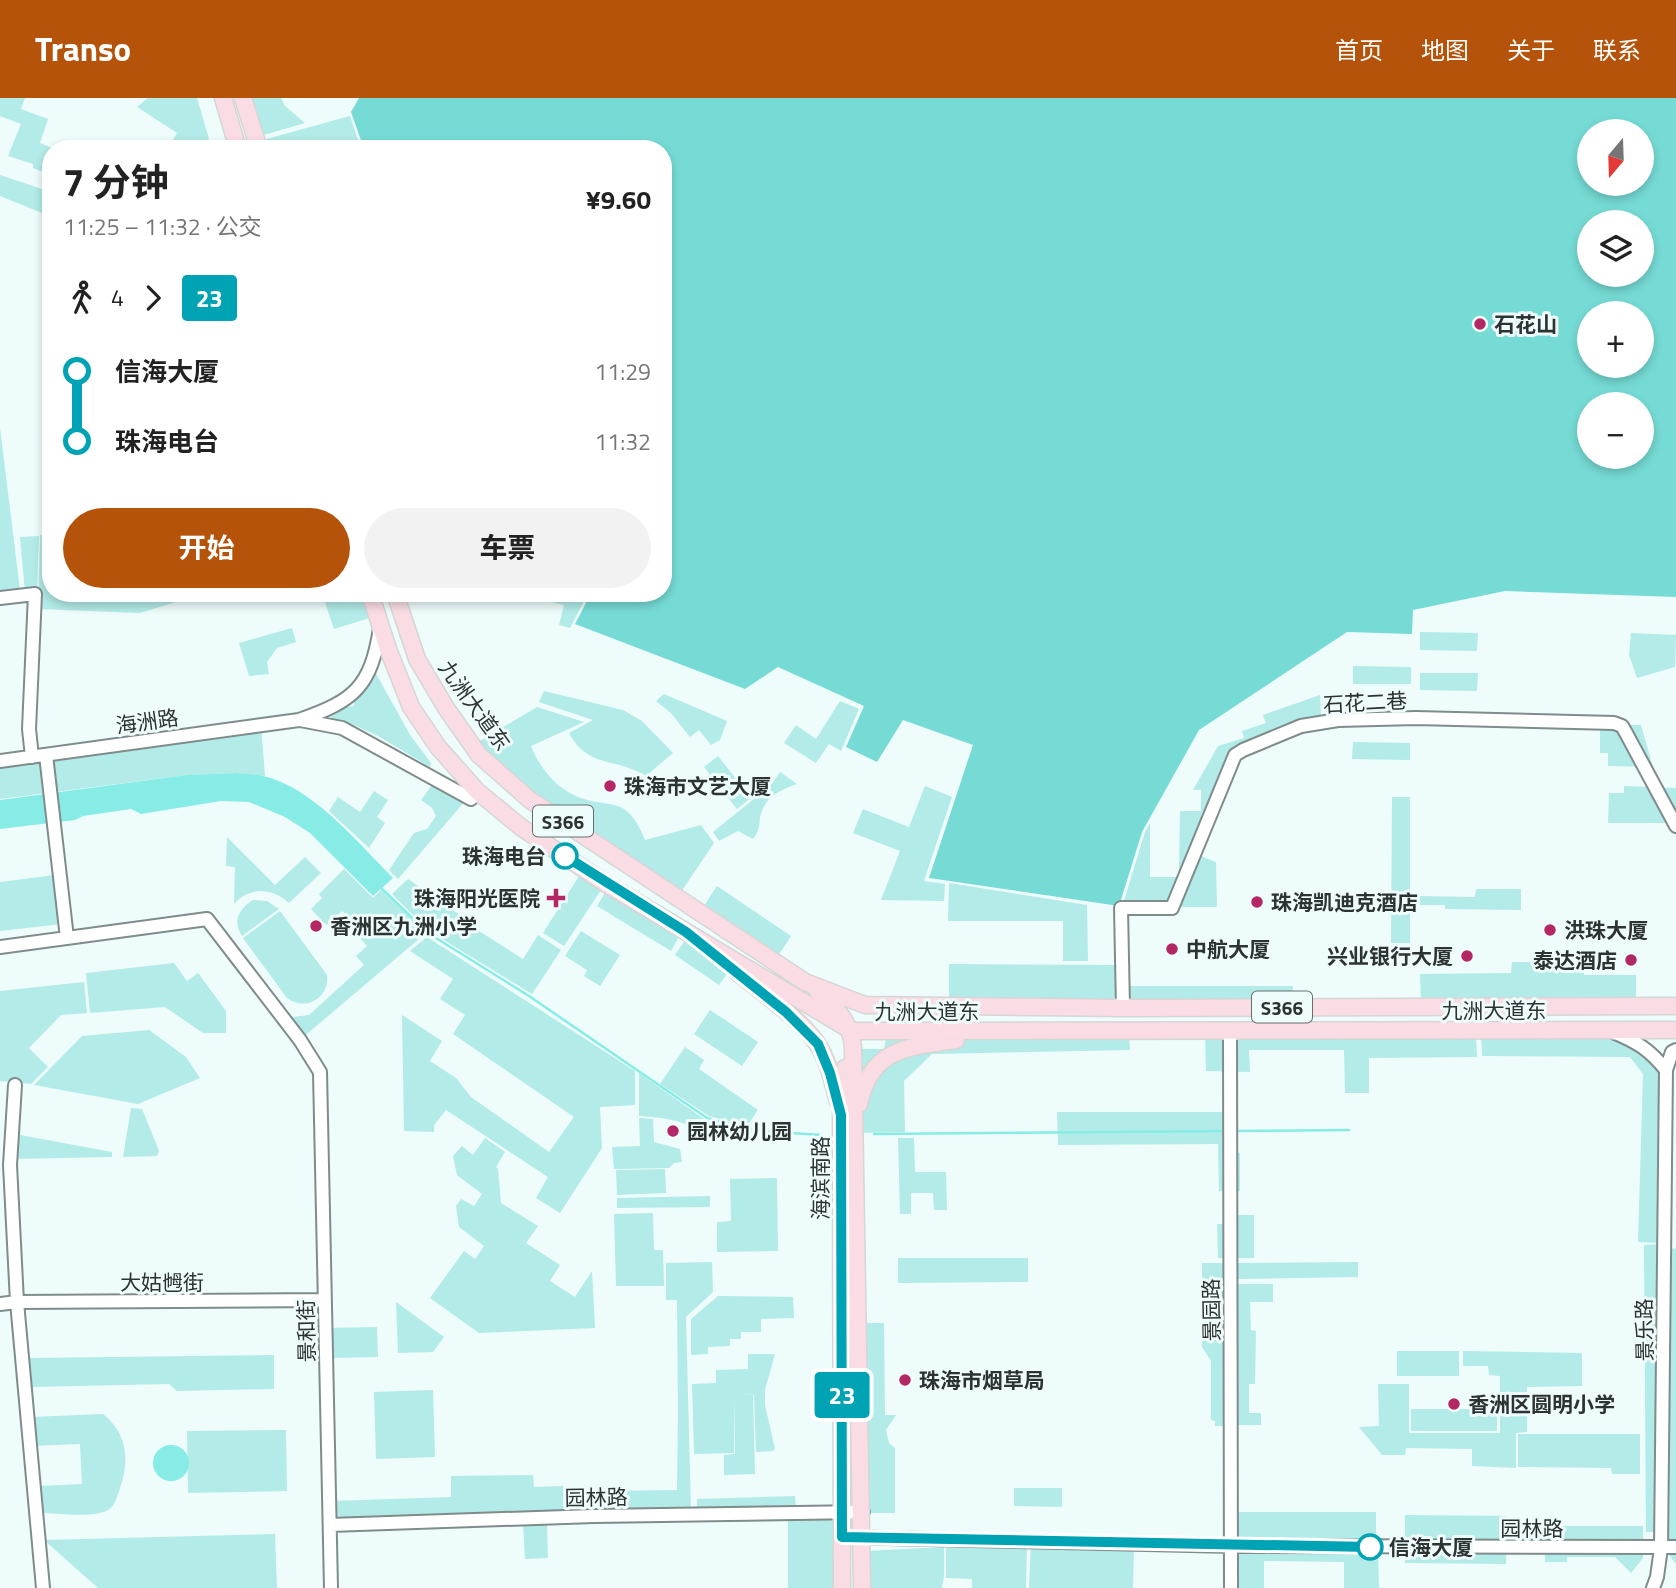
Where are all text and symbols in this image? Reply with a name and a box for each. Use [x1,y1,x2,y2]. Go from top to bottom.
text: Transo [35,24,131,74]
text: 首页 [1335,32,1383,68]
text: 地图 [1421,32,1469,68]
text: 关于 [1507,32,1555,68]
text: 联系 [1593,32,1641,68]
north arrow [1577,119,1654,196]
map controls [1577,119,1654,469]
text: 7 分钟 [63,153,169,211]
text: ¥9.60 [586,180,651,219]
text: 11:25 – 11:32 · 公交 [63,209,262,244]
button: layers [1577,210,1654,287]
icon: walk [63,279,101,317]
icon: forward [134,279,172,317]
text: 4 [111,280,124,315]
text: 23 [196,280,223,316]
button: + [1577,301,1654,378]
place label: 石花山 [1494,308,1557,340]
marker: 石花山 [1472,316,1488,332]
text: 信海大厦 [115,352,219,391]
text: 11:29 [594,354,651,389]
button: − [1577,392,1654,469]
text: 珠海电台 [115,422,219,461]
text: 11:32 [594,424,651,459]
button: 开始 [63,508,350,588]
button: 车票 [364,508,651,588]
street label: 九洲大道东 [431,653,519,757]
street label: 石花二巷 [1322,684,1408,720]
street label: 海洲路 [114,701,180,741]
place label: 珠海市文艺大厦 [624,770,771,802]
marker: 珠海市文艺大厦 [602,778,618,794]
road number: S366 [533,806,593,836]
place label: 珠海电台 [462,840,546,872]
marker: 珠海电台 [552,843,578,869]
place label: 珠海阳光医院 [414,882,540,914]
place label: 珠海凯迪克酒店 [1271,886,1418,918]
marker: 珠海阳光医院 [546,888,566,908]
marker: 珠海凯迪克酒店 [1249,894,1265,910]
place label: 香洲区九洲小学 [330,910,477,942]
place label: 洪珠大厦 [1564,914,1648,946]
marker: 香洲区九洲小学 [308,918,324,934]
marker: 洪珠大厦 [1542,922,1558,938]
place label: 中航大厦 [1186,933,1270,965]
place label: 兴业银行大厦 [1327,940,1453,972]
marker: 中航大厦 [1164,941,1180,957]
place label: 泰达酒店 [1533,944,1617,976]
marker: 兴业银行大厦 [1459,948,1475,964]
marker: 泰达酒店 [1623,952,1639,968]
road number: S366 [1252,992,1312,1023]
street label: 九洲大道东 [1442,994,1547,1026]
street label: 九洲大道东 [875,995,980,1027]
place label: 园林幼儿园 [687,1115,792,1147]
marker: 园林幼儿园 [665,1123,681,1139]
street label: 海滨南路 [804,1136,836,1220]
street label: 大姑乸街 [120,1266,204,1298]
street label: 景园路 [1194,1278,1228,1342]
street label: 景乐路 [1627,1298,1661,1362]
street label: 景和街 [289,1299,323,1363]
place label: 珠海市烟草局 [919,1364,1045,1396]
line badge: 23 [810,1372,874,1418]
marker: 珠海市烟草局 [897,1372,913,1388]
text: 23 [829,1377,855,1413]
place label: 香洲区圆明小学 [1468,1388,1615,1420]
marker: 香洲区圆明小学 [1446,1396,1462,1412]
street label: 园林路 [564,1480,628,1514]
street label: 园林路 [1501,1512,1564,1544]
place label: 信海大厦 [1389,1531,1473,1563]
marker: 信海大厦 [1357,1534,1383,1560]

